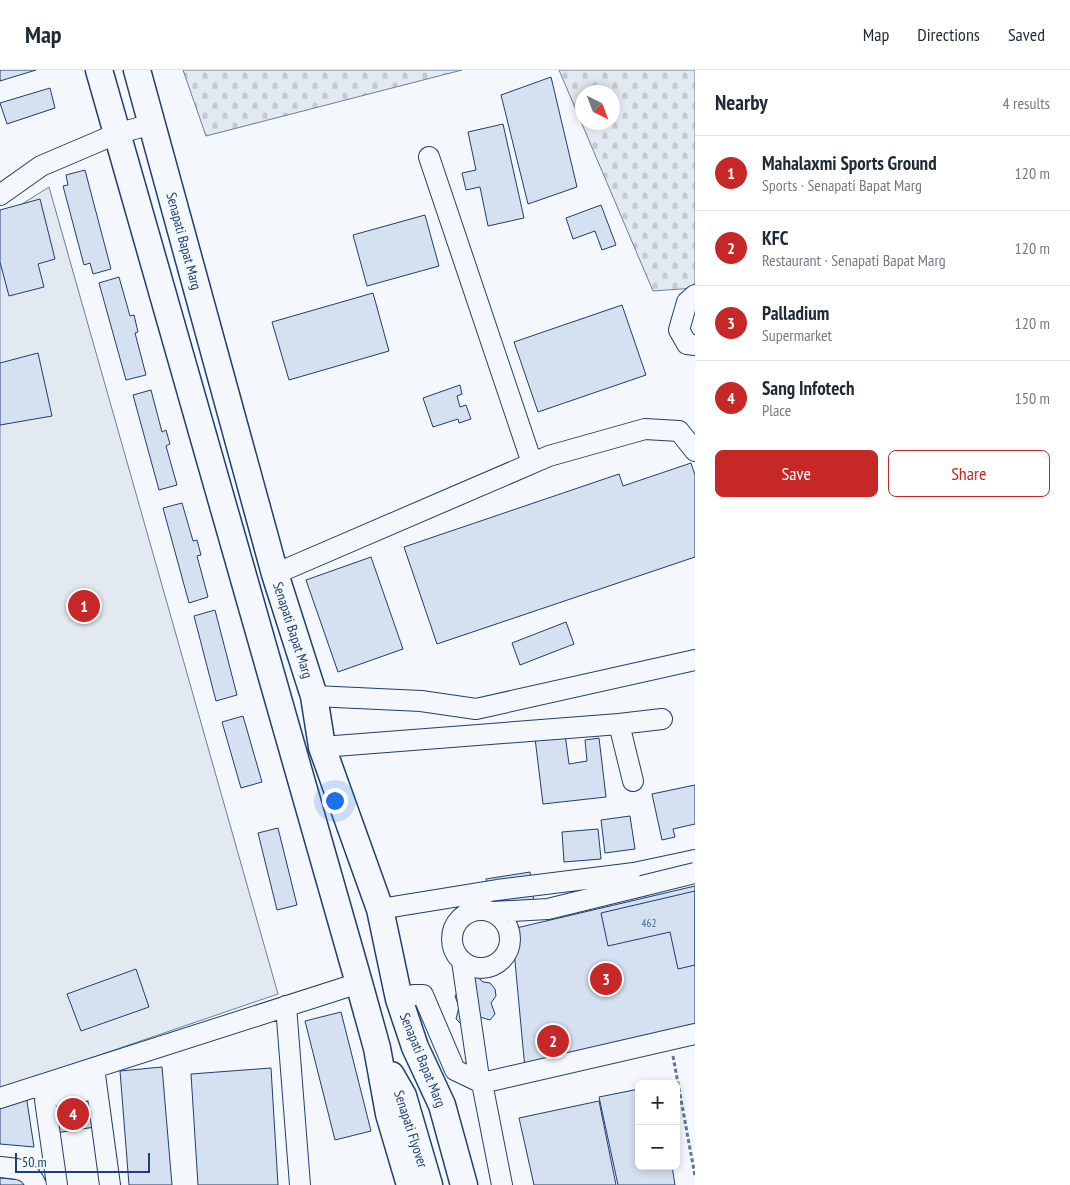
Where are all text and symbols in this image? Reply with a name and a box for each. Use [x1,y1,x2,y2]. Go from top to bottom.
text: Map [25,19,62,50]
text: Map [863,23,889,46]
text: Directions [917,23,980,46]
text: Saved [1008,23,1045,46]
north arrow [575,85,620,130]
text: Nearby [715,89,768,116]
text: 4 results [1003,93,1050,113]
text: Mahalaxmi Sports Ground [762,151,937,175]
text: 1 [727,163,735,183]
text: 120 m [1015,163,1050,183]
text: Sports · Senapati Bapat Marg [762,175,922,195]
street label: Senapati Bapat Marg [162,190,206,292]
text: KFC [762,226,789,250]
text: 2 [727,238,735,258]
text: 120 m [1015,238,1050,258]
text: Restaurant · Senapati Bapat Marg [762,250,946,270]
text: Palladium [762,301,829,325]
text: 3 [727,313,735,333]
text: 120 m [1015,313,1050,333]
text: Supermarket [762,325,832,345]
text: Sang Infotech [762,376,854,400]
text: 4 [727,388,735,408]
text: 150 m [1015,388,1050,408]
text: Place [762,400,791,420]
button: Save [715,450,878,497]
button: Share [888,450,1050,497]
street label: Senapati Bapat Marg [269,580,317,680]
pin: 1 [68,587,100,625]
your location [322,788,348,814]
house number: 462 [642,916,656,930]
pin: 3 [590,960,622,998]
street label: Senapati Bapat Marg [396,1010,450,1110]
pin: 2 [537,1022,569,1060]
map controls [635,1080,680,1170]
button: + [635,1080,680,1125]
street label: Senapati Flyover [390,1088,432,1170]
pin: 4 [57,1095,89,1133]
button: − [635,1125,680,1170]
scale bar [15,1150,150,1173]
text: 50 m [22,1153,47,1171]

